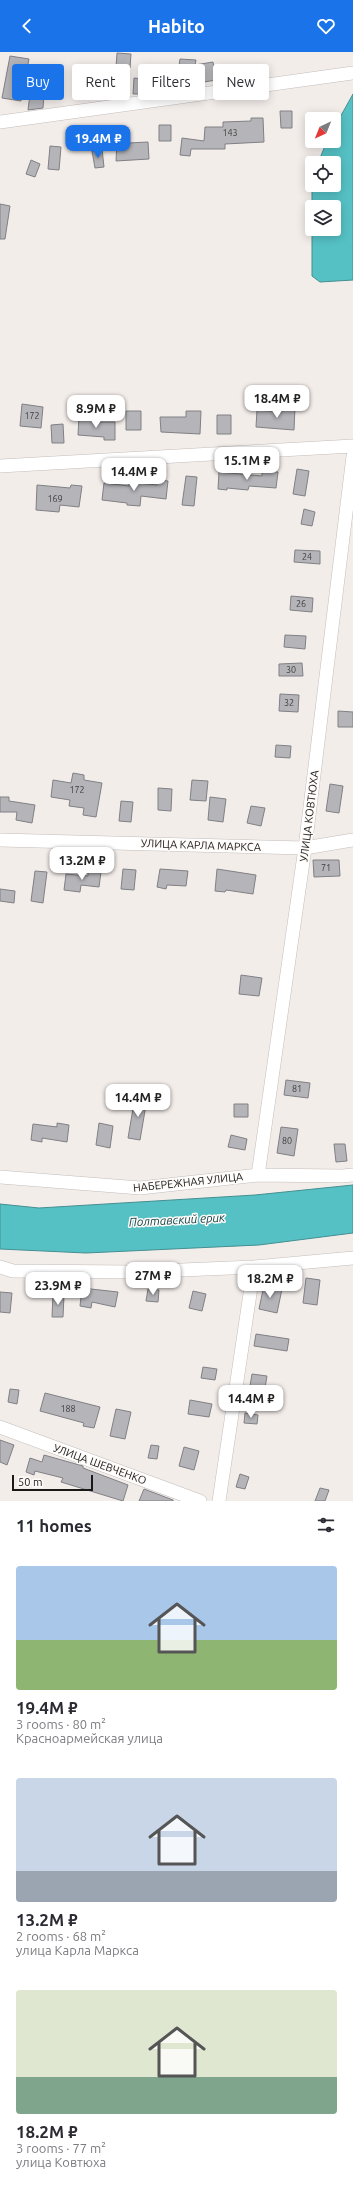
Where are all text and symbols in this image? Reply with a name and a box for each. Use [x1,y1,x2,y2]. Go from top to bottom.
icon: back [16,15,38,37]
icon: heart [315,15,337,37]
text: Habito [148,16,205,36]
chip: Buy [12,64,64,100]
chip: Rent [72,64,130,100]
chip: Filters [138,64,205,100]
chip: New [213,64,269,100]
north arrow [305,112,341,148]
map controls [305,112,341,236]
pin: 19.4M ₽ [61,125,135,159]
house number: 143 [222,128,238,138]
text: 19.4M ₽ [74,131,122,145]
button: locate [305,156,341,192]
button: layers [305,200,341,236]
pin: 18.4M ₽ [240,385,314,419]
text: 18.4M ₽ [253,391,301,405]
pin: 8.9M ₽ [63,395,129,429]
text: 8.9M ₽ [76,401,116,415]
house number: 172 [24,411,40,421]
pin: 15.1M ₽ [210,447,284,481]
text: 15.1M ₽ [223,453,271,467]
pin: 14.4M ₽ [97,458,171,492]
text: 14.4M ₽ [110,464,158,478]
house number: 169 [47,494,63,504]
house number: 24 [302,552,312,562]
house number: 26 [296,599,306,609]
house number: 30 [286,665,296,675]
house number: 32 [284,698,294,708]
street label: УЛИЦА КОВТЮХА [297,769,321,862]
house number: 172 [69,785,85,795]
street label: УЛИЦА КАРЛА МАРКСА [141,837,262,853]
pin: 13.2M ₽ [45,847,119,881]
text: 13.2M ₽ [58,853,106,867]
house number: 71 [321,863,331,873]
pin: 14.4M ₽ [101,1084,175,1118]
house number: 81 [292,1084,302,1094]
text: 14.4M ₽ [114,1090,162,1104]
house number: 80 [282,1136,292,1146]
street label: НАБЕРЕЖНАЯ УЛИЦА [132,1170,244,1194]
water label: Полтавский ерик [128,1210,226,1229]
pin: 27M ₽ [125,1262,181,1296]
pin: 18.2M ₽ [233,1265,307,1299]
text: 27M ₽ [135,1268,171,1282]
text: 18.2M ₽ [246,1271,294,1285]
pin: 23.9M ₽ [21,1272,95,1306]
text: 23.9M ₽ [34,1278,82,1292]
pin: 14.4M ₽ [214,1385,288,1419]
text: 14.4M ₽ [227,1391,275,1405]
house number: 188 [60,1404,76,1414]
street label: УЛИЦА ШЕВЧЕНКО [52,1442,148,1486]
scale bar [12,1473,93,1492]
text: 50 m [18,1476,42,1488]
icon: filters [315,1514,337,1536]
text: 11 homes [16,1516,92,1535]
icon: home [141,1592,213,1664]
text: 19.4M ₽ [16,1698,78,1717]
text: 3 rooms · 80 m² [16,1717,106,1731]
text: Красноармейская улица [16,1731,163,1745]
icon: home [141,1804,213,1876]
text: 13.2M ₽ [16,1910,78,1929]
text: 2 rooms · 68 m² [16,1929,106,1943]
text: улица Карла Маркса [16,1943,139,1957]
icon: home [141,2016,213,2088]
text: 18.2M ₽ [16,2122,78,2141]
text: 3 rooms · 77 m² [16,2141,106,2155]
text: улица Ковтюха [16,2155,106,2169]

